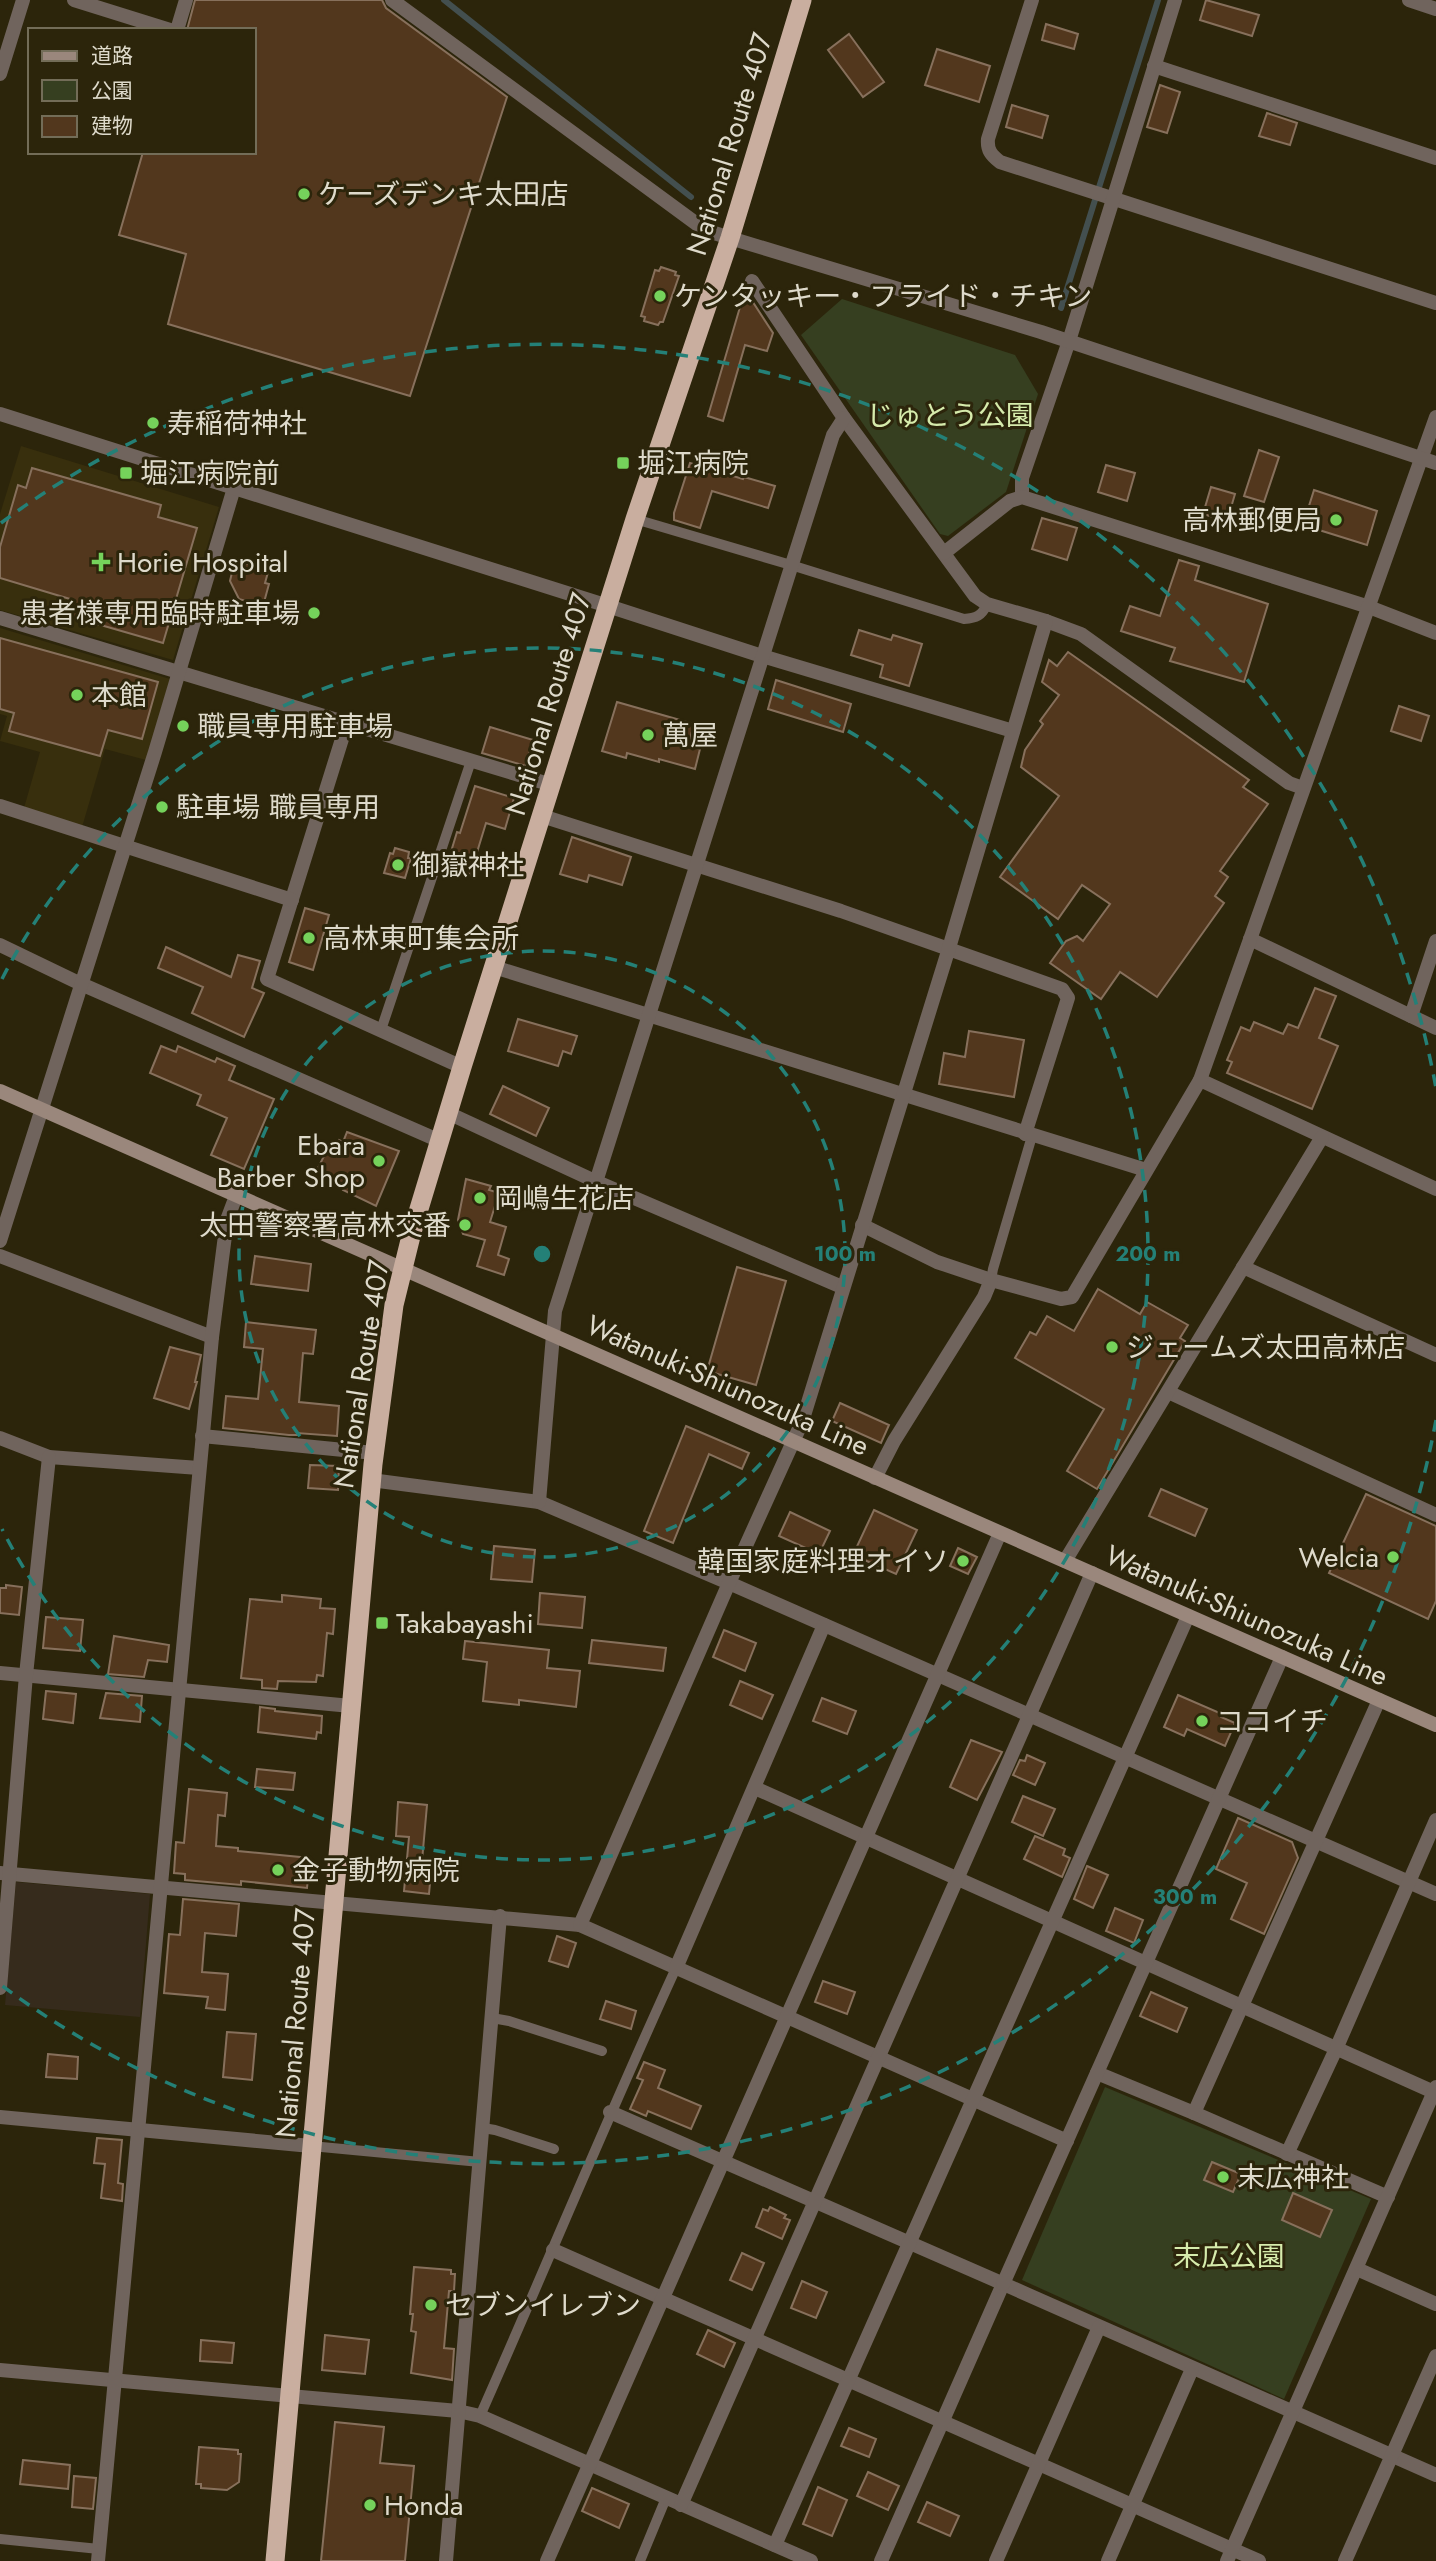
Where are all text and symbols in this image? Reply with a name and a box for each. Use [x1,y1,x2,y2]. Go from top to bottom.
legend [28,28,256,154]
street label: National Route 407 [676,28,783,260]
text: 道路 [91,41,133,71]
text: 公園 [91,76,133,106]
text: 建物 [91,111,133,141]
place label: ケーズデンキ太田店 [318,174,569,215]
marker: ケーズデンキ太田店 [296,186,312,202]
place label: ケンタッキー・フライド・チキン [674,276,1092,317]
marker: ケンタッキー・フライド・チキン [652,288,668,304]
park label: じゅとう公園 [866,395,1034,436]
place label: 寿稲荷神社 [167,403,307,444]
marker: 寿稲荷神社 [145,415,161,431]
place label: 堀江病院 [637,443,749,484]
place label: 堀江病院前 [140,453,280,494]
marker: 堀江病院 [615,455,631,471]
marker: 堀江病院前 [118,465,134,481]
place label: 高林郵便局 [1182,500,1322,541]
marker: 高林郵便局 [1328,512,1344,528]
place label: Horie Hospital [117,542,288,583]
marker: Horie Hospital [91,552,111,572]
street label: National Route 407 [495,588,602,820]
place label: 患者様専用臨時駐車場 [20,593,300,634]
marker: 患者様専用臨時駐車場 [306,605,322,621]
place label: 本館 [91,675,147,716]
marker: 本館 [69,687,85,703]
place label: 職員専用駐車場 [197,706,393,747]
place label: 萬屋 [662,715,718,756]
marker: 職員専用駐車場 [175,718,191,734]
marker: 萬屋 [640,727,656,743]
place label: 駐車場 職員専用 [176,787,380,828]
marker: 駐車場 職員専用 [154,799,170,815]
place label: 御嶽神社 [412,845,524,886]
marker: 御嶽神社 [390,857,406,873]
place label: 高林東町集会所 [323,918,519,959]
marker: 高林東町集会所 [301,930,317,946]
place label: Ebara Barber Shop [217,1125,365,1198]
marker: Ebara Barber Shop [371,1153,387,1169]
place label: 岡嶋生花店 [494,1178,634,1219]
marker: 岡嶋生花店 [472,1190,488,1206]
place label: 太田警察署高林交番 [199,1205,451,1246]
marker: 太田警察署高林交番 [457,1217,473,1233]
text: 100 m [814,1239,876,1269]
text: 200 m [1115,1239,1181,1269]
centre of rings [530,1242,554,1266]
street label: National Route 407 [323,1257,400,1491]
street label: Watanuki-Shiunozuka Line [580,1305,876,1466]
place label: ジェームズ太田高林店 [1126,1327,1405,1368]
marker: ジェームズ太田高林店 [1104,1339,1120,1355]
street label: Watanuki-Shiunozuka Line [1099,1535,1395,1696]
place label: Welcia [1299,1537,1379,1578]
place label: 韓国家庭料理オイソ [697,1541,949,1582]
marker: Welcia [1385,1549,1401,1565]
marker: 韓国家庭料理オイソ [955,1553,971,1569]
place label: Takabayashi [396,1603,534,1644]
marker: Takabayashi [374,1615,390,1631]
place label: ココイチ [1216,1701,1328,1742]
marker: ココイチ [1194,1713,1210,1729]
place label: 金子動物病院 [292,1850,460,1891]
marker: 金子動物病院 [270,1862,286,1878]
text: 300 m [1153,1882,1217,1912]
street label: National Route 407 [265,1906,326,2140]
place label: 末広神社 [1237,2157,1349,2198]
marker: 末広神社 [1215,2169,1231,2185]
park label: 末広公園 [1173,2236,1285,2277]
place label: セブンイレブン [445,2285,641,2326]
marker: セブンイレブン [423,2297,439,2313]
place label: Honda [384,2485,463,2526]
marker: Honda [362,2497,378,2513]

